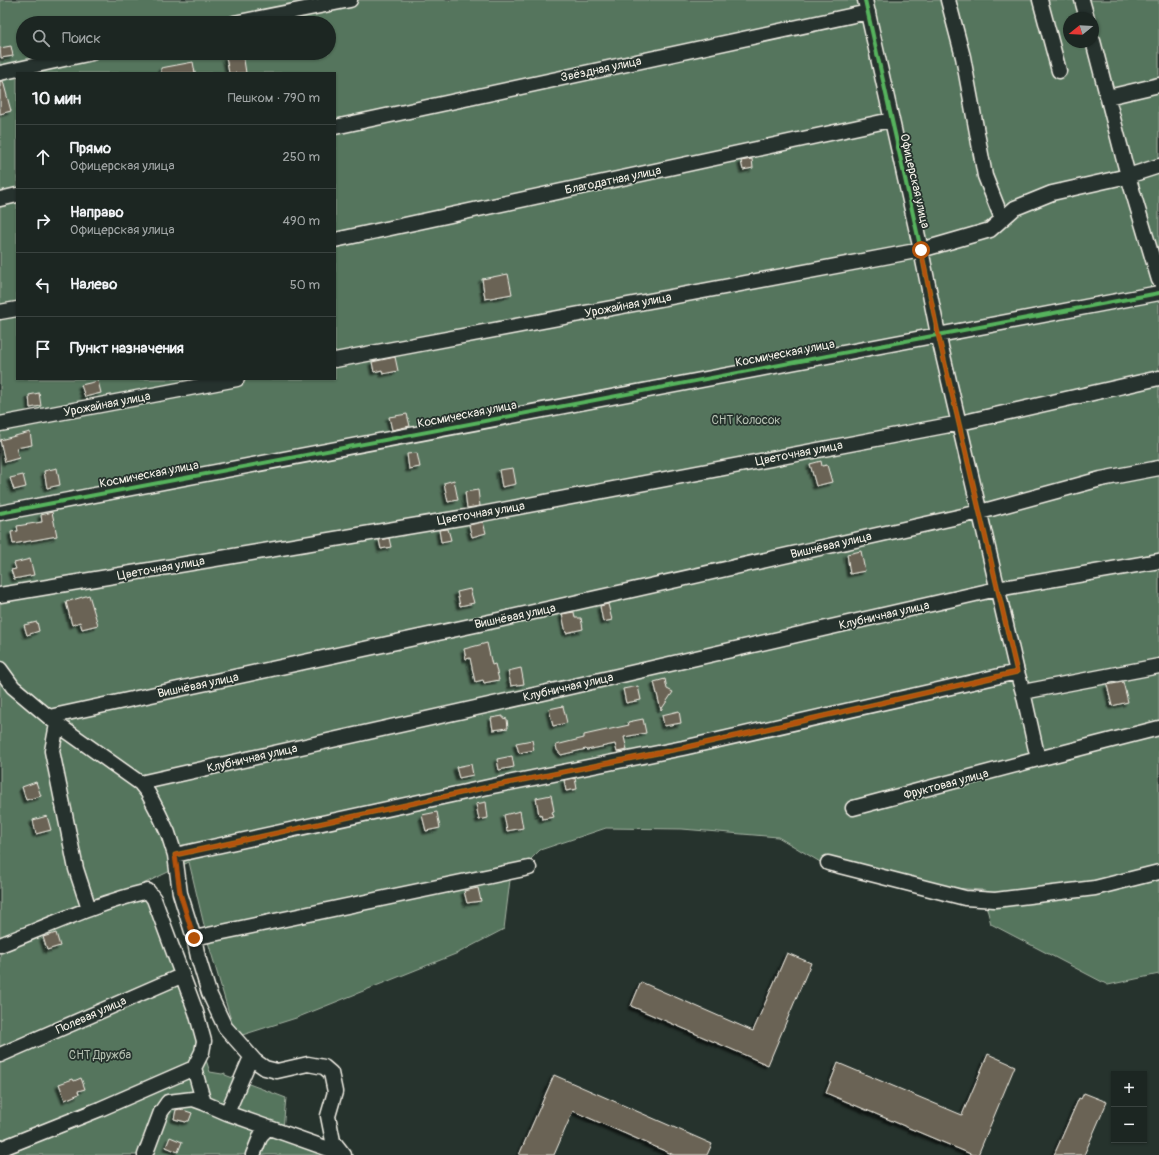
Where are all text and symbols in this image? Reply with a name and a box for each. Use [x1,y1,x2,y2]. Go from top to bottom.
north arrow [1063,12,1099,48]
search box [16,16,336,60]
icon: search [30,27,52,49]
text: Поиск [62,29,101,48]
street label: Звёздная улица [559,54,643,85]
text: 10 мин [32,88,81,109]
text: Пешком · 790 m [228,90,320,106]
street label: Офицерская улица [896,132,933,230]
text: Прямо [70,139,111,158]
icon: ahead [32,146,54,168]
text: 250 m [282,149,320,165]
text: Офицерская улица [70,158,175,174]
street label: Благодатная улица [564,163,663,198]
text: Направо [70,203,124,222]
icon: right [32,210,54,232]
text: 490 m [283,213,320,229]
text: Офицерская улица [70,222,175,238]
route start [912,241,930,259]
icon: left [32,274,54,296]
text: Налево [70,275,117,294]
text: 50 m [290,277,320,293]
street label: Урожайная улица [583,290,673,321]
street label: Космическая улица [734,336,836,370]
icon: arrive [32,338,54,360]
text: Пункт назначения [70,339,184,358]
street label: Урожайная улица [62,389,152,420]
street label: Космическая улица [416,397,518,431]
park label: СНТ Колосок [711,413,781,428]
street label: Цветочная улица [754,438,844,469]
street label: Космическая улица [98,457,200,491]
street label: Цветочная улица [436,498,526,529]
street label: Вишнёвая улица [789,529,873,562]
street label: Цветочная улица [116,553,206,584]
street label: Клубничная улица [837,598,931,633]
street label: Вишнёвая улица [473,600,558,632]
street label: Вишнёвая улица [156,669,241,701]
street label: Клубничная улица [521,670,615,705]
street label: Клубничная улица [205,741,299,776]
street label: Фруктовая улица [902,766,991,803]
route end [185,929,203,947]
street label: Полевая улица [54,993,129,1038]
park label: СНТ Дружба [69,1048,132,1063]
map controls [1111,1071,1147,1143]
button: + [1111,1071,1147,1107]
button: − [1111,1107,1147,1143]

